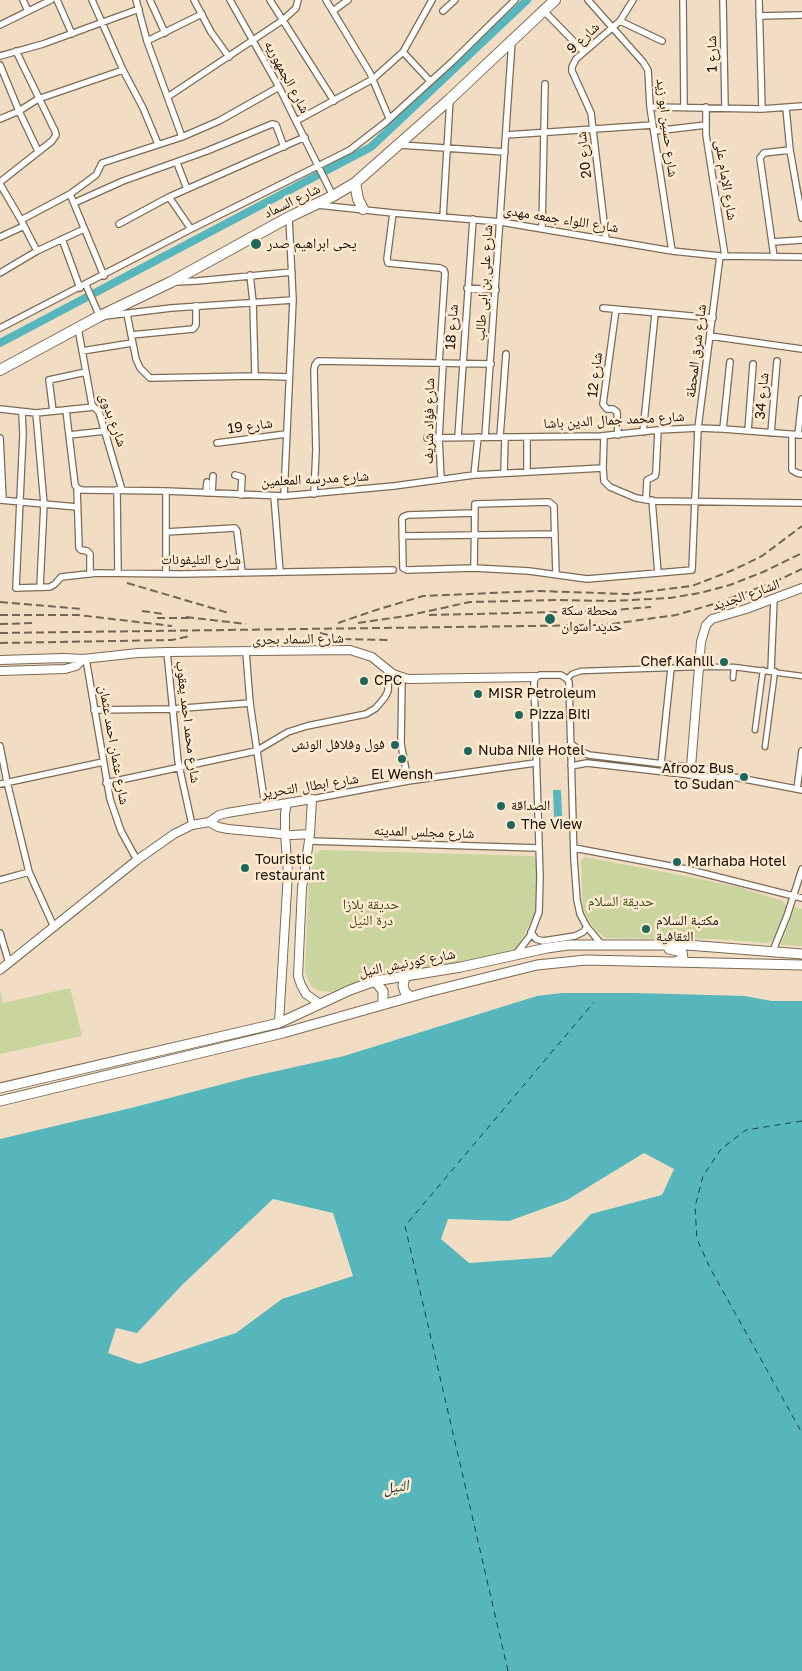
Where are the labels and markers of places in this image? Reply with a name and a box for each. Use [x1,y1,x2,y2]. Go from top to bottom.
place label: يحى ابراهيم صدر [267,236,357,252]
marker: يحى ابراهيم صدر [249,237,263,251]
place label: محطة سكة حديد أسوان [561,603,622,636]
marker: محطة سكة حديد أسوان [543,612,557,626]
place label: Chef Kahlil [641,654,714,670]
marker: Chef Kahlil [718,656,730,668]
place label: CPC [374,673,402,689]
marker: CPC [358,675,370,687]
place label: MISR Petroleum [488,686,596,702]
marker: MISR Petroleum [472,688,484,700]
place label: Pizza Biti [529,707,590,723]
marker: Pizza Biti [513,709,525,721]
place label: فول وفلافل الونش [291,737,385,753]
marker: فول وفلافل الونش [389,739,401,751]
place label: Nuba Nile Hotel [478,743,585,759]
marker: Nuba Nile Hotel [462,745,474,757]
marker: El Wensh [396,753,408,765]
place label: Afrooz Bus to Sudan [662,761,734,794]
place label: El Wensh [371,767,433,783]
marker: Afrooz Bus to Sudan [738,771,750,783]
place label: الصداقة [511,798,550,814]
marker: الصداقة [495,800,507,812]
place label: The View [521,817,582,833]
marker: The View [505,819,517,831]
place label: Touristic restaurant [255,852,325,884]
place label: Marhaba Hotel [687,854,786,870]
marker: Marhaba Hotel [671,856,683,868]
marker: Touristic restaurant [239,862,251,874]
place label: مكتبة السلام الثقافية [656,913,719,946]
marker: مكتبة السلام الثقافية [640,923,652,935]

